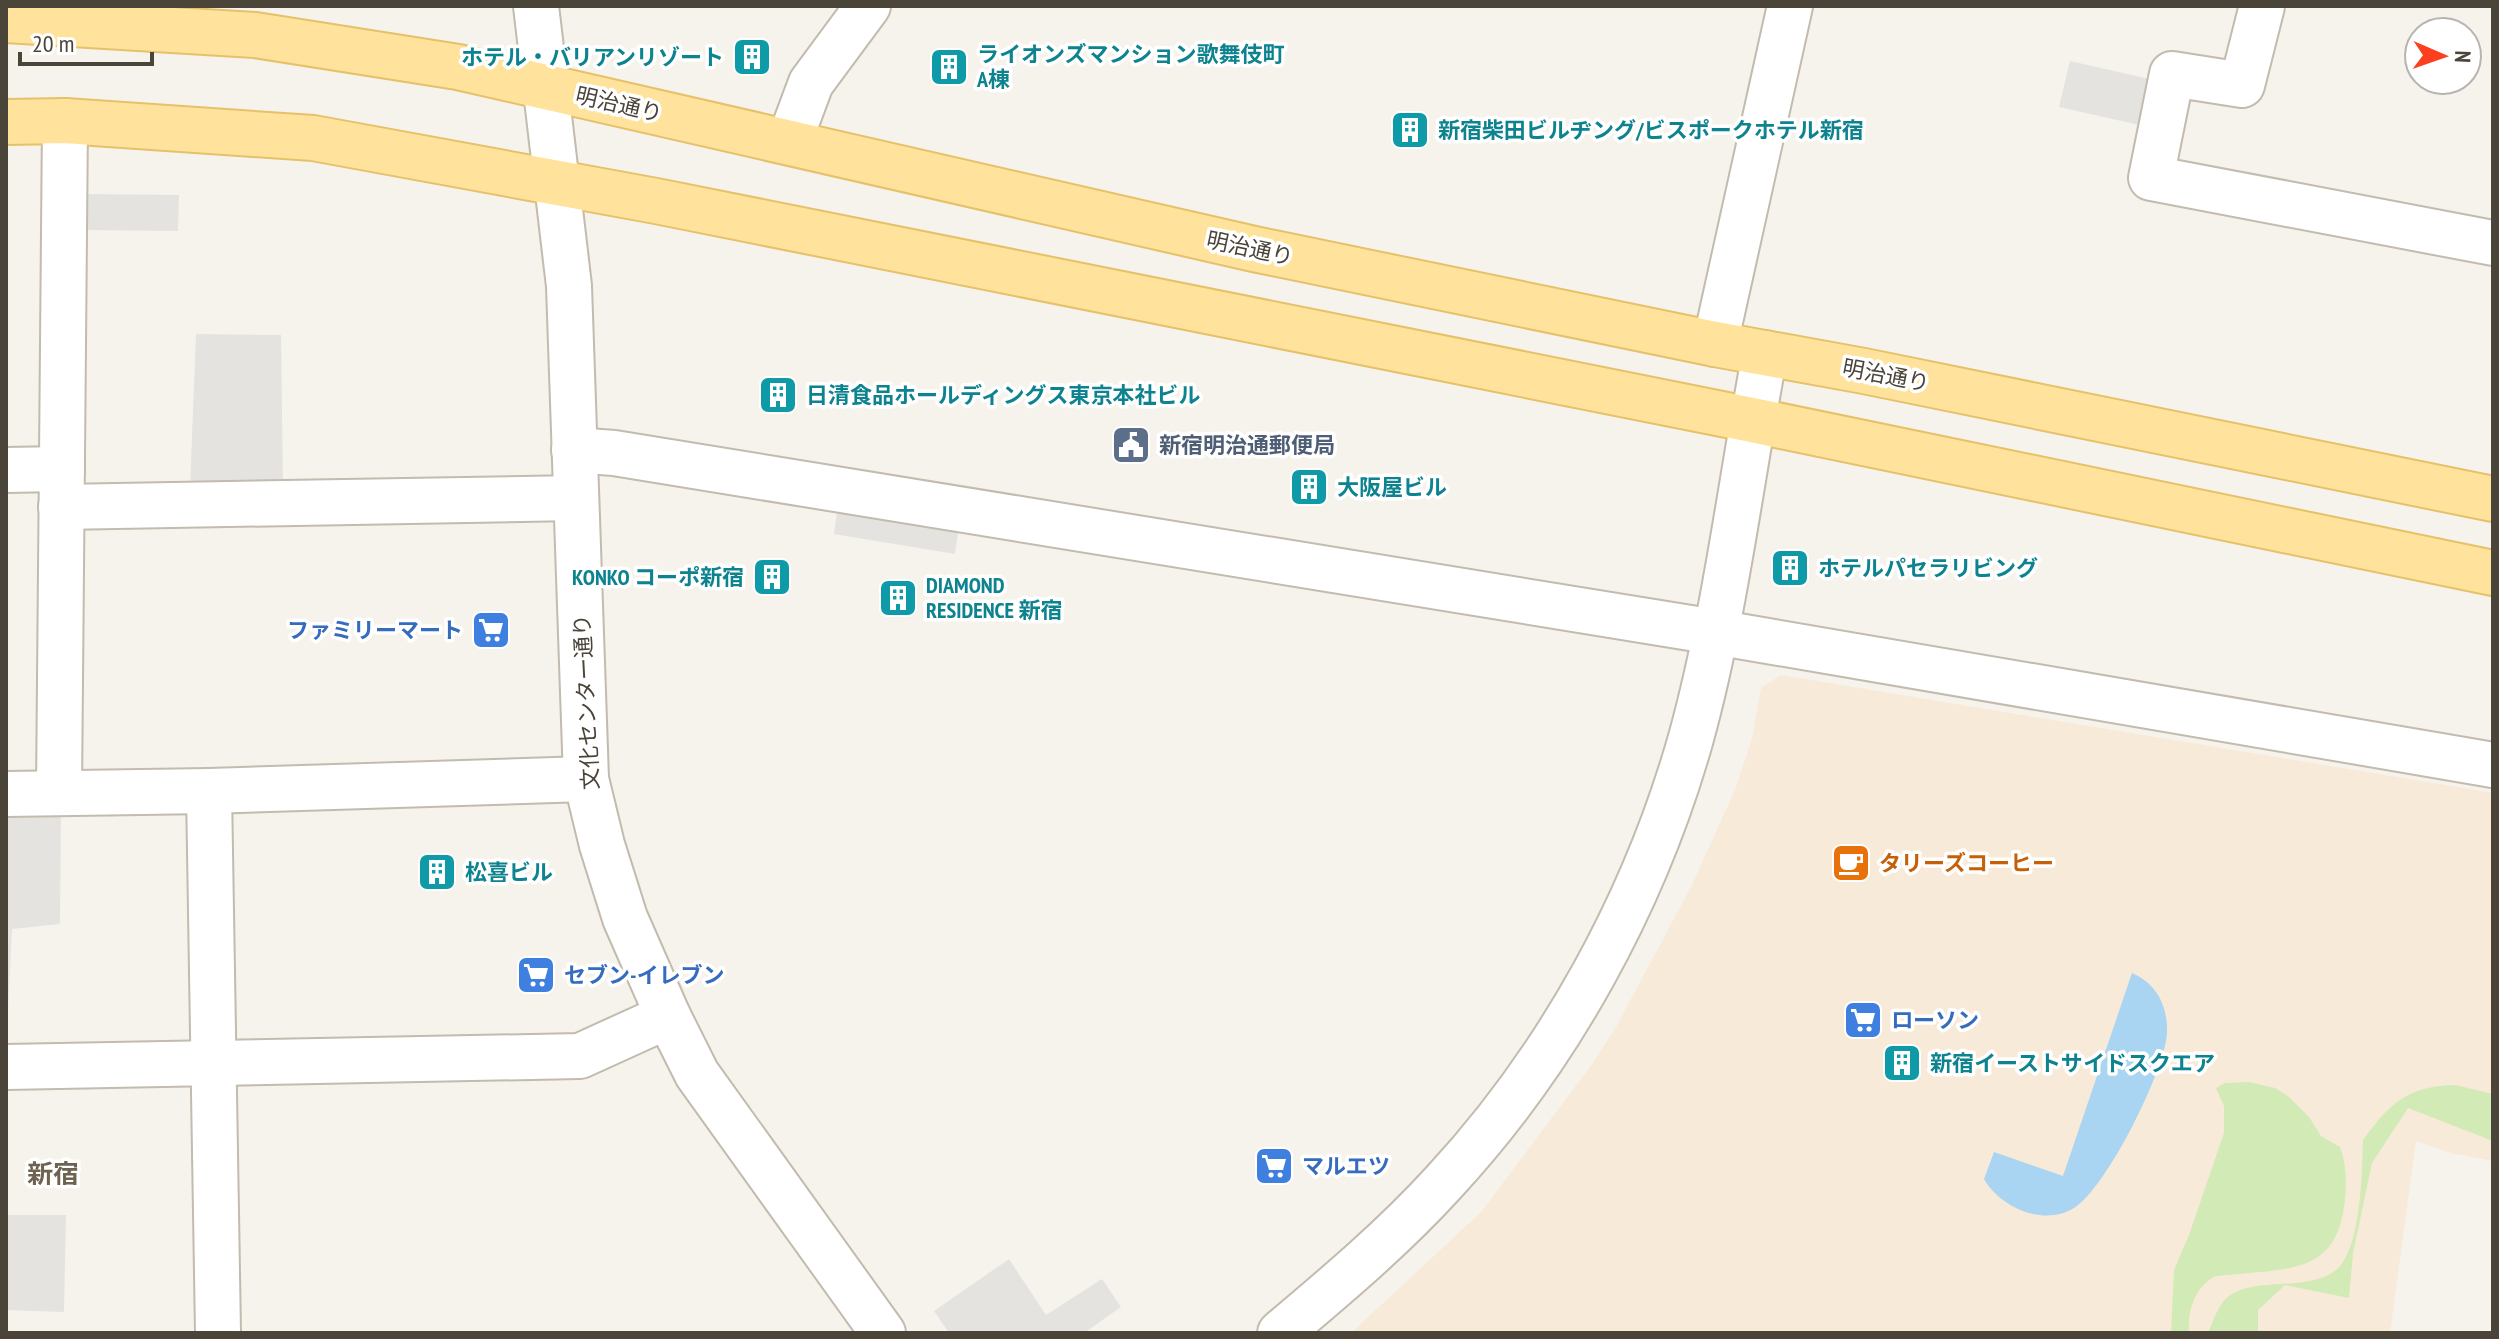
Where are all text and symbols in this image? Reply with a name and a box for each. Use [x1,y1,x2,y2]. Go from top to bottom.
scale bar [20,16,152,66]
north arrow [2403,16,2483,96]
text: 20 m [32,28,74,59]
building icon: ホテル・バリアンリゾート [731,36,773,78]
place label: ライオンズマンション歌舞伎町 A棟 [976,40,1285,93]
place label: ホテル・バリアンリゾート [461,43,724,71]
building icon: ライオンズマンション歌舞伎町 A棟 [928,46,970,88]
text: N [2449,50,2477,63]
street label: 明治通り [573,80,665,128]
building icon: 新宿柴田ビルヂング/ビスポークホテル新宿 [1389,109,1431,151]
place label: 新宿柴田ビルヂング/ビスポークホテル新宿 [1438,116,1864,144]
street label: 明治通り [1204,225,1296,271]
street label: 明治通り [1840,353,1932,397]
building icon: 日清食品ホールディングス東京本社ビル [757,374,799,416]
place label: 日清食品ホールディングス東京本社ビル [806,381,1200,409]
public building icon: 新宿明治通郵便局 [1110,424,1152,466]
place label: 新宿明治通郵便局 [1159,431,1335,459]
building icon: 大阪屋ビル [1288,466,1330,508]
place label: 大阪屋ビル [1337,473,1447,501]
building icon: ホテルパセラリビング [1769,547,1811,589]
place label: ホテルパセラリビング [1818,554,2038,582]
building icon: KONKO コーポ新宿 [751,556,793,598]
place label: KONKO コーポ新宿 [572,563,744,591]
place label: DIAMOND RESIDENCE 新宿 [926,571,1063,624]
building icon: DIAMOND RESIDENCE 新宿 [877,577,919,619]
supermarket icon: ファミリーマート [470,609,512,651]
street label: 文化センター通り [567,613,605,791]
place label: ファミリーマート [287,616,463,644]
cafe icon: タリーズコーヒー [1830,842,1872,884]
place label: タリーズコーヒー [1879,849,2054,877]
building icon: 松喜ビル [416,851,458,893]
place label: 松喜ビル [465,858,553,886]
supermarket icon: セブン-イレブン [515,954,557,996]
place label: セブン-イレブン [564,961,725,989]
supermarket icon: ローソン [1842,999,1884,1041]
place label: ローソン [1891,1006,1979,1034]
building icon: 新宿イーストサイドスクエア [1881,1042,1923,1084]
place label: 新宿イーストサイドスクエア [1930,1049,2215,1077]
supermarket icon: マルエツ [1253,1145,1295,1187]
place label: マルエツ [1302,1152,1390,1180]
district label: 新宿 [27,1157,79,1190]

